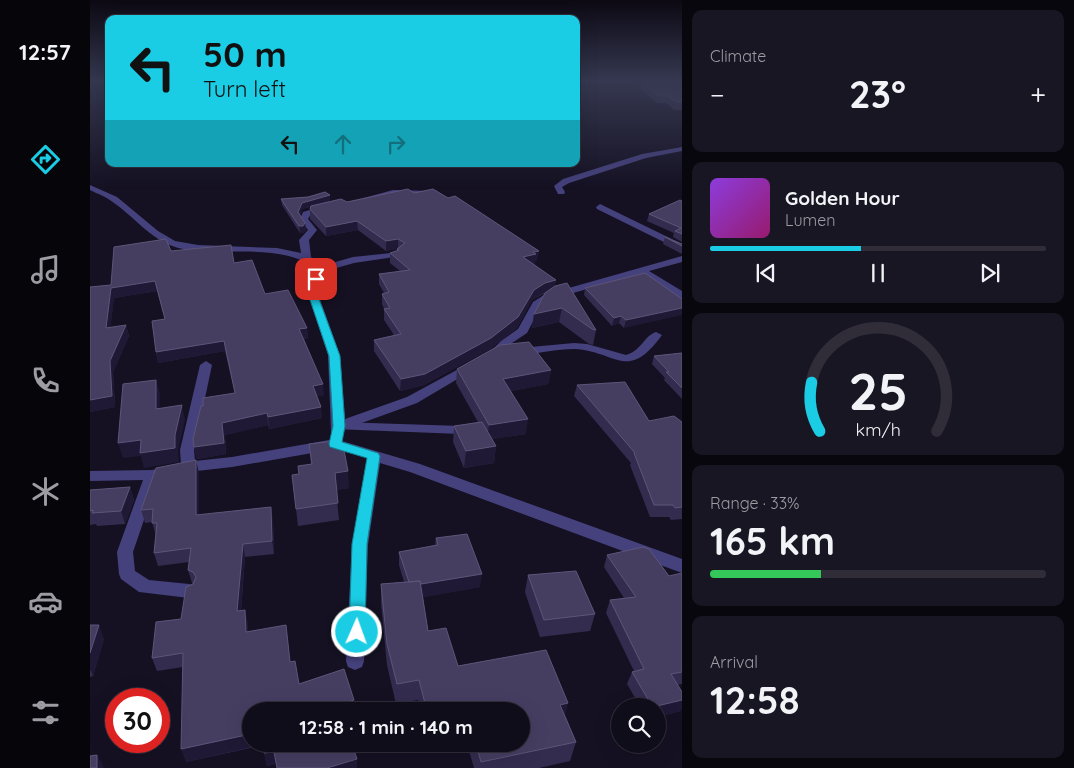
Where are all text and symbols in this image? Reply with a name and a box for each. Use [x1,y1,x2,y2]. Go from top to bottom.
text: 50 m [203,32,287,76]
icon: left [120,35,185,100]
text: 12:57 [19,38,71,66]
text: Climate [710,46,766,66]
text: 23° [849,70,906,118]
text: Turn left [203,75,286,103]
text: − [710,77,725,112]
text: + [1030,77,1046,112]
icon: left [276,130,304,158]
icon: ahead [329,130,357,158]
icon: right [382,130,410,158]
icon: directions [28,142,63,177]
text: Golden Hour [785,186,900,210]
text: Lumen [785,210,836,230]
icon: music [28,252,63,287]
pin [295,258,337,300]
icon: previous [752,259,780,287]
icon: pause [864,259,892,287]
icon: next [976,259,1004,287]
icon: arrive [302,265,330,293]
text: 25 [848,358,908,423]
icon: phone [28,363,63,398]
text: km/h [855,418,901,440]
icon: climate [28,474,63,509]
text: Range · 33% [710,493,799,513]
text: 165 km [710,517,835,565]
icon: car [28,584,63,619]
position arrow [330,605,382,657]
text: Arrival [710,652,758,672]
text: 12:58 [710,676,800,724]
speed limit sign: 30 [105,688,170,753]
icon: filters [28,695,63,730]
map controls [611,698,666,753]
button: search [611,698,666,753]
text: 12:58 · 1 min · 140 m [299,715,473,739]

